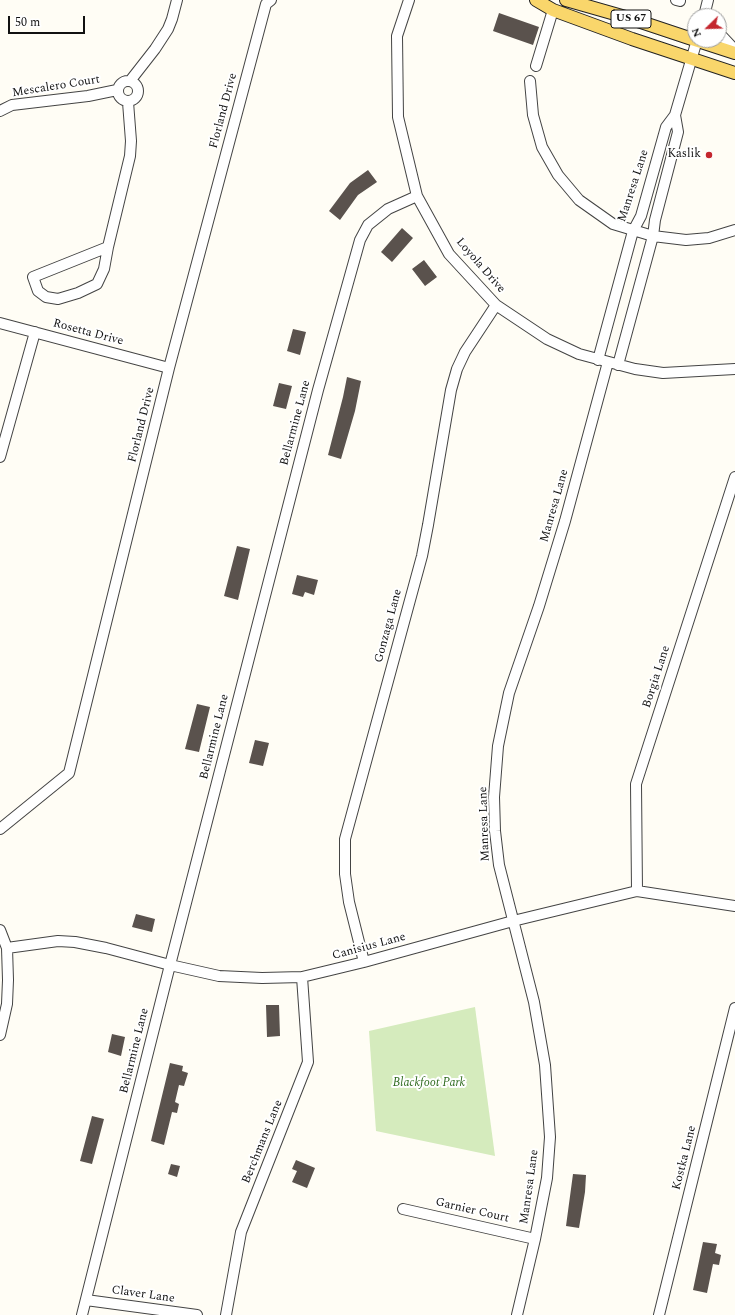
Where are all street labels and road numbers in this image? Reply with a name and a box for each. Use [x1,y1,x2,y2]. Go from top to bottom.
road number: US 67 [611,10,651,28]
street label: Florland Drive [207,72,241,150]
street label: Mescalero Court [11,73,101,101]
street label: Manresa Lane [616,148,652,224]
street label: Loyola Drive [452,236,508,296]
street label: Rosetta Drive [51,317,125,349]
street label: Bellarmine Lane [278,379,314,467]
street label: Florland Drive [126,386,158,464]
street label: Manresa Lane [538,468,572,544]
street label: Gonzaga Lane [372,588,406,664]
street label: Borgia Lane [640,644,674,710]
street label: Bellarmine Lane [197,693,233,781]
street label: Manresa Lane [476,786,494,862]
street label: Canisius Lane [331,930,407,964]
street label: Bellarmine Lane [117,1007,153,1095]
street label: Berchmans Lane [240,1098,286,1186]
street label: Kostka Lane [670,1124,700,1192]
street label: Manresa Lane [518,1149,542,1225]
street label: Garnier Court [434,1196,510,1226]
street label: Claver Lane [110,1283,176,1307]

